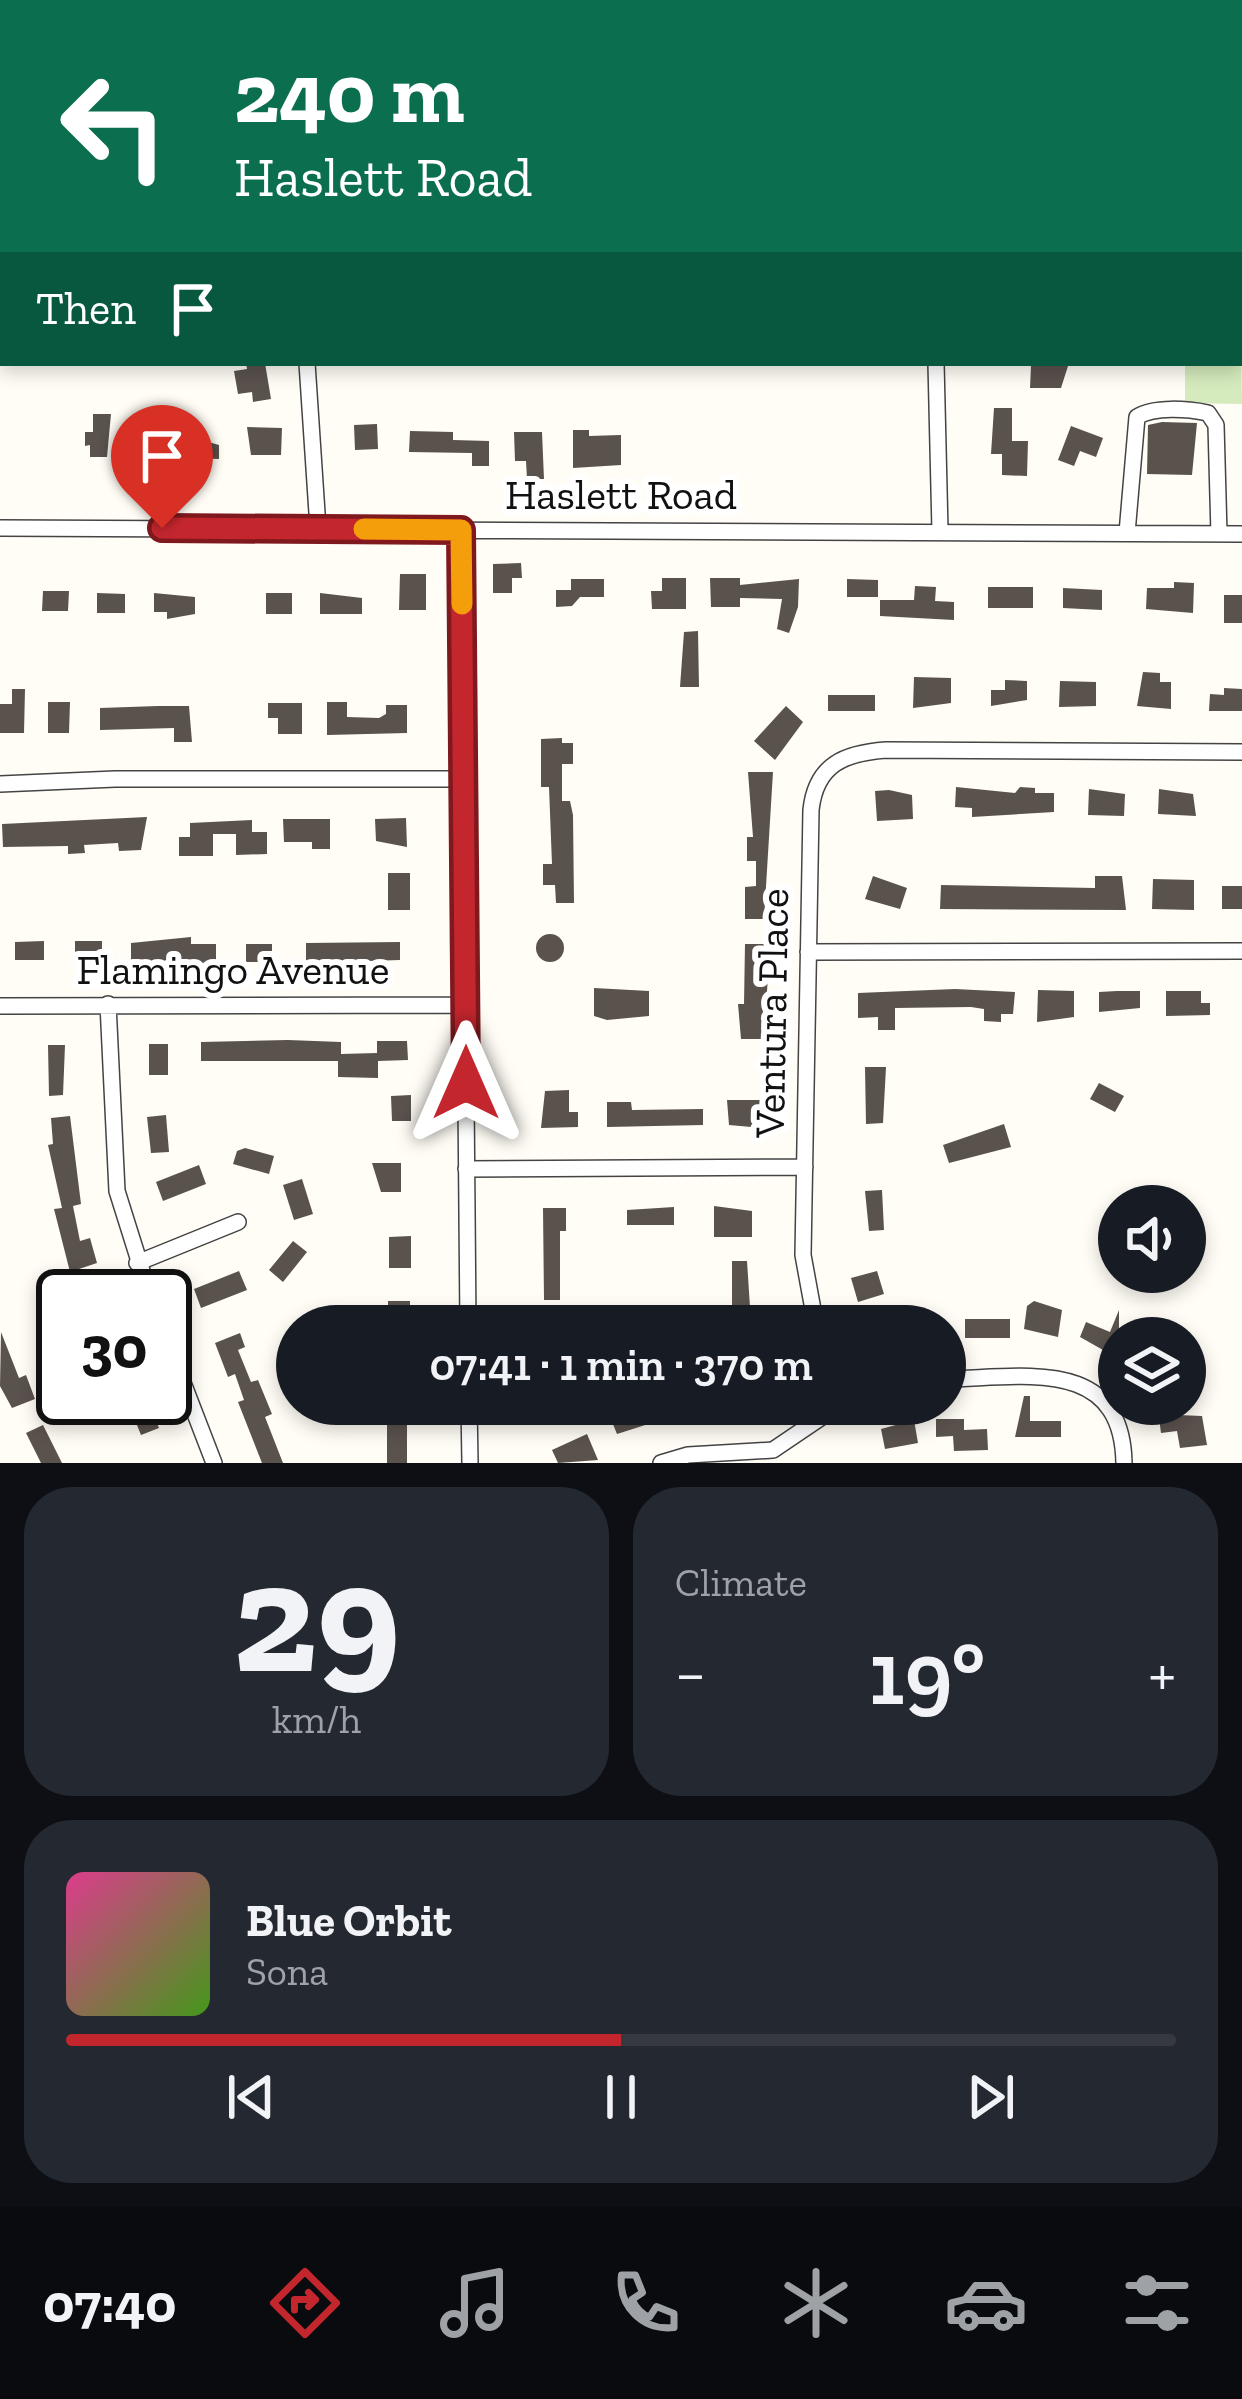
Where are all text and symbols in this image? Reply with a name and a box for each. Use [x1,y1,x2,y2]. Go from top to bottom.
text: 240 m [234,43,465,144]
icon: left [36,48,192,204]
text: Haslett Road [234,145,532,210]
icon: arrive [160,276,226,342]
text: Then [36,282,136,336]
pin [111,405,213,528]
icon: arrive [129,423,195,489]
street label: Haslett Road [505,469,737,520]
street label: Ventura Place [744,888,799,1139]
street label: Flamingo Avenue [77,944,389,995]
position arrow [403,1020,529,1146]
map controls [1098,1185,1206,1425]
button: sound [1098,1185,1206,1293]
speed limit sign: 30 [36,1269,192,1425]
button: layers [1098,1317,1206,1425]
text: 07:41 · 1 min · 370 m [429,1338,813,1392]
text: 29 [233,1524,400,1711]
text: Climate [675,1559,807,1606]
text: 19° [869,1619,985,1727]
text: − [675,1634,706,1713]
text: + [1148,1634,1176,1713]
text: km/h [272,1696,361,1743]
text: Blue Orbit [246,1894,451,1948]
text: Sona [246,1948,328,1995]
icon: previous [218,2064,284,2130]
icon: pause [588,2064,654,2130]
icon: next [958,2064,1024,2130]
icon: directions [263,2261,347,2345]
icon: music [433,2261,517,2345]
icon: phone [604,2261,688,2345]
icon: climate [774,2261,858,2345]
icon: car [944,2261,1028,2345]
icon: filters [1115,2261,1199,2345]
text: 07:40 [43,2271,176,2336]

